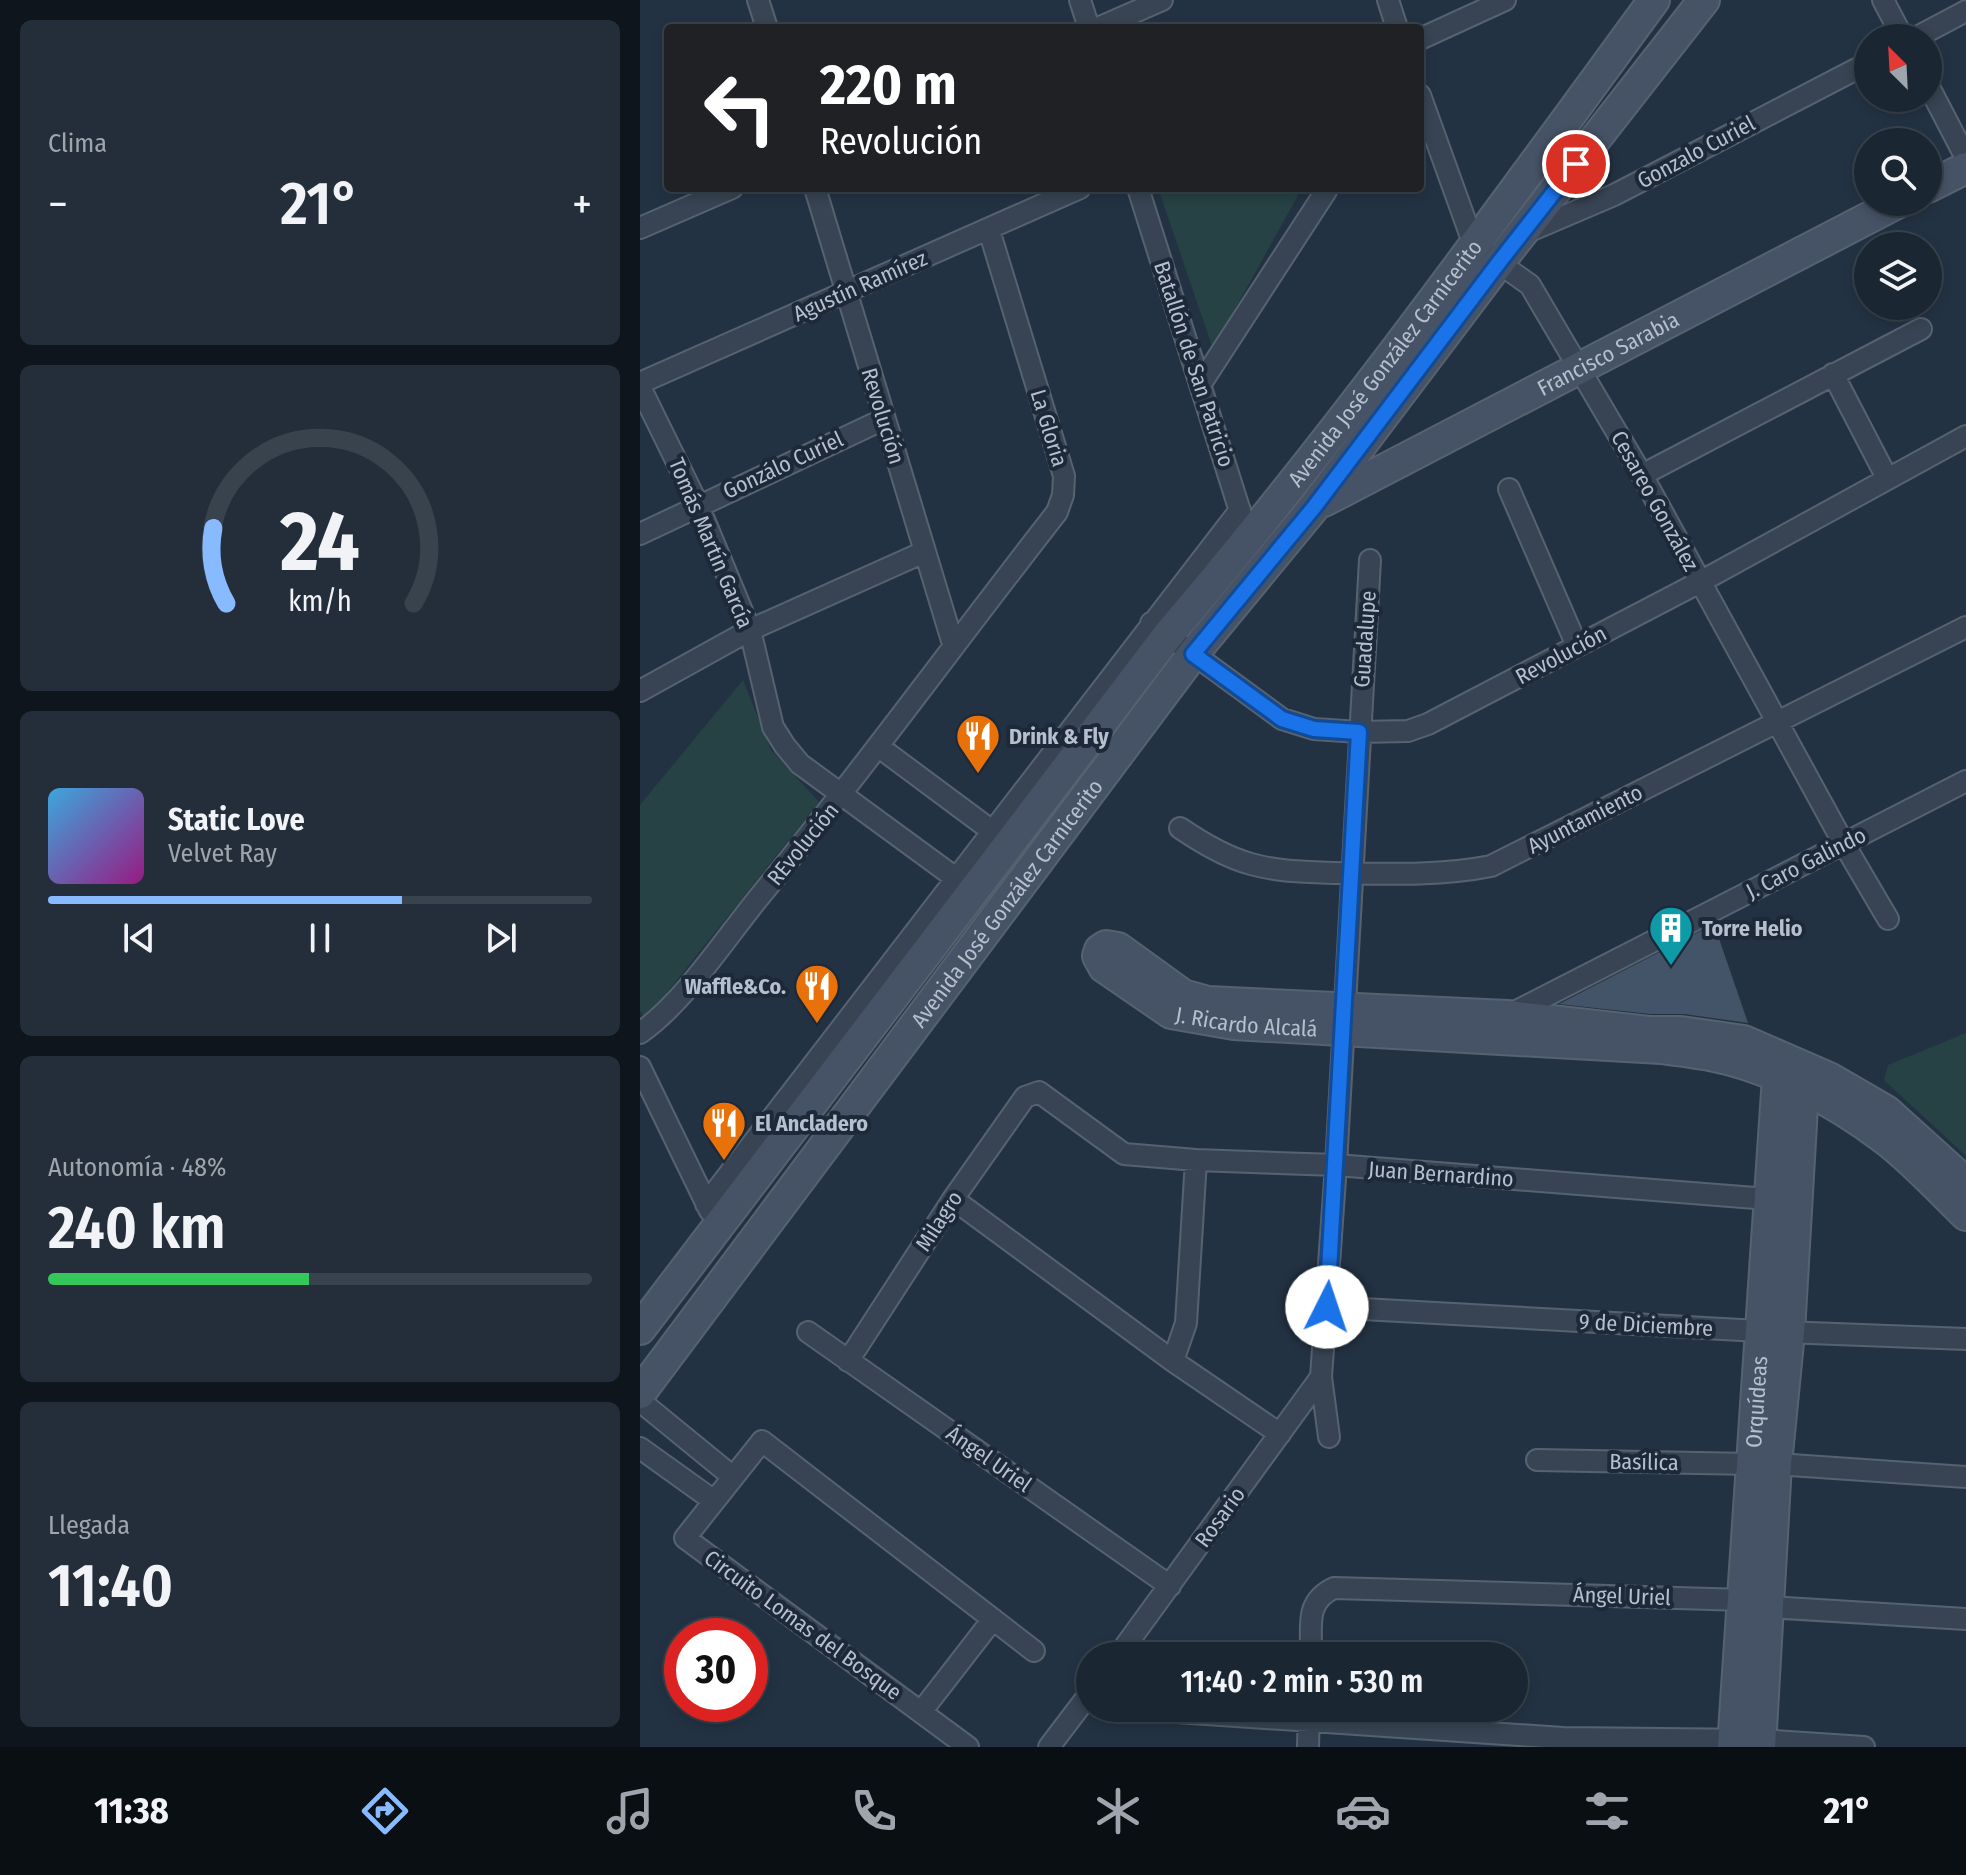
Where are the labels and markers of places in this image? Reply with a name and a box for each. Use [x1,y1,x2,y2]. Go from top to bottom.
pin [1542,130,1610,198]
restaurant icon: Drink & Fly [954,712,1002,775]
place label: Drink & Fly [1009,723,1109,750]
building icon: Torre Helio [1647,904,1695,967]
place label: Torre Helio [1702,915,1803,942]
restaurant icon: Waffle&Co. [793,962,841,1025]
place label: Waffle&Co. [685,973,786,1000]
restaurant icon: El Ancladero [700,1099,748,1162]
place label: El Ancladero [755,1110,868,1137]

